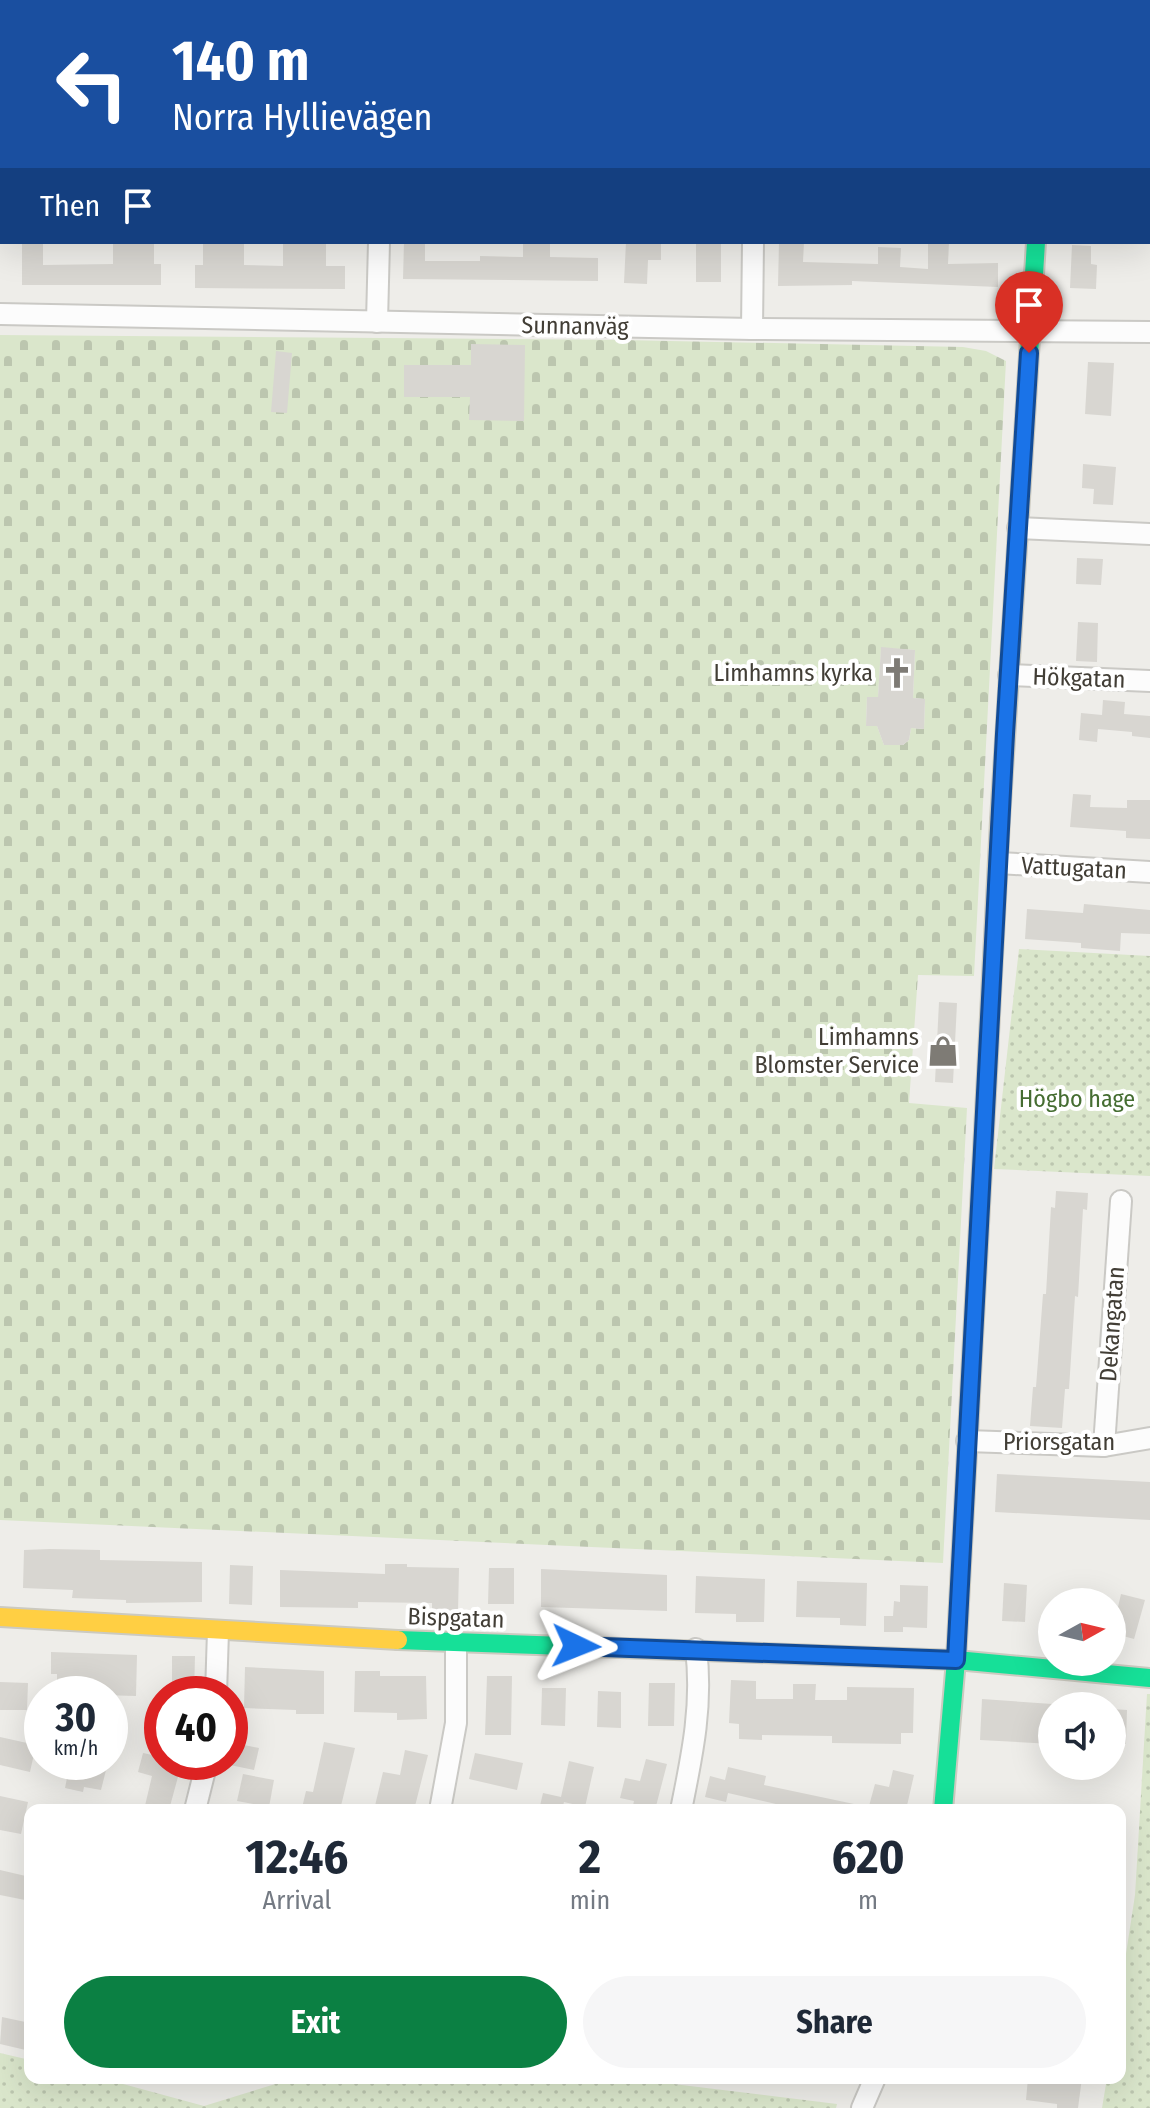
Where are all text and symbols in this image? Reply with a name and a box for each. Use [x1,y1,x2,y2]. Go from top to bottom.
text: 140 m [172,28,309,95]
icon: left [40,32,144,136]
text: Norra Hyllievägen [172,96,432,140]
icon: arrive [116,184,160,228]
text: Then [40,188,100,224]
pin [995,271,1063,353]
icon: arrive [1007,283,1051,327]
street label: Sunnanväg [521,311,630,341]
church icon: Limhamns kyrka [880,656,914,690]
place label: Limhamns kyrka [714,659,873,687]
street label: Hökgatan [1032,662,1126,694]
street label: Vattugatan [1020,851,1128,885]
place label: Limhamns Blomster Service [754,1023,919,1079]
shop icon: Limhamns Blomster Service [926,1034,960,1068]
park label: Högbo hage [1019,1085,1135,1113]
street label: Dekangatan [1094,1265,1130,1383]
street label: Priorsgatan [1003,1428,1115,1456]
north arrow [1038,1588,1126,1676]
map controls [1038,1588,1126,1780]
street label: Bispgatan [407,1602,505,1634]
position arrow [534,1604,618,1688]
speed limit sign: 40 [144,1676,248,1780]
button: sound [1038,1692,1126,1780]
text: 30 [56,1694,96,1742]
text: km/h [54,1736,98,1760]
text: 12:46 [245,1828,348,1886]
text: 2 [579,1828,601,1886]
text: 620 [831,1828,905,1886]
text: Arrival [262,1885,331,1916]
text: min [570,1885,610,1916]
text: m [858,1885,878,1916]
button: Exit [64,1976,567,2068]
button: Share [583,1976,1086,2068]

